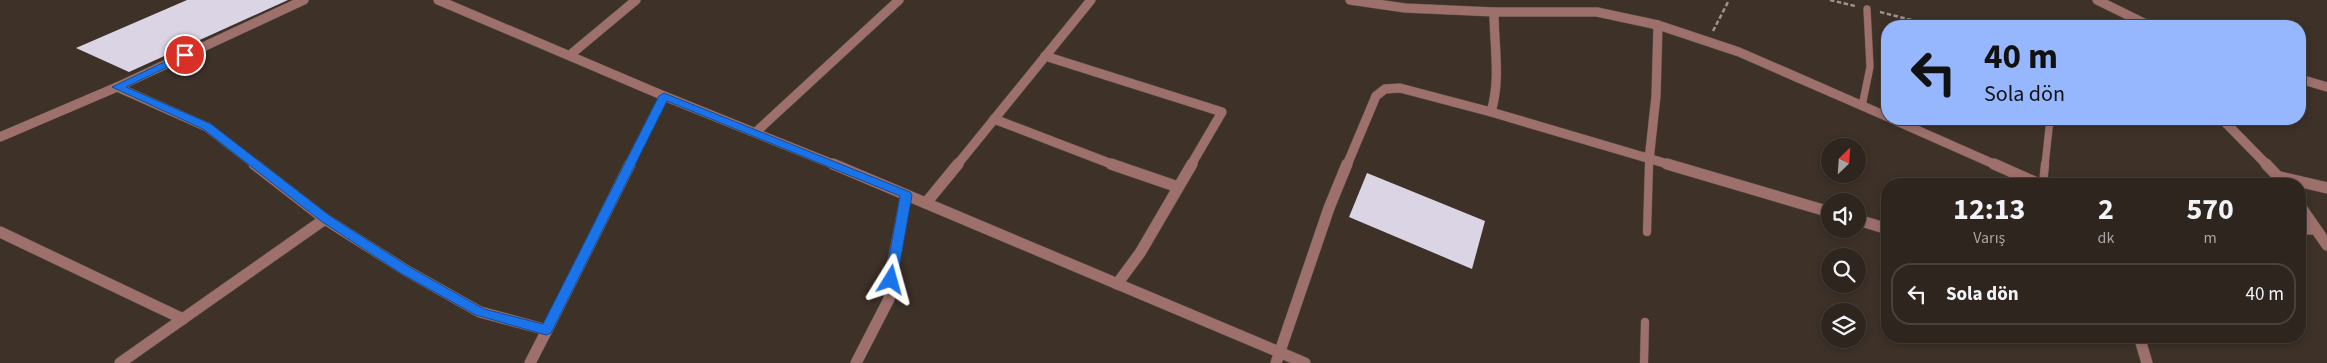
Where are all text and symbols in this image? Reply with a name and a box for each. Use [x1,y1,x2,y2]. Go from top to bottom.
text: 40 m [1984,32,2058,82]
pin [164,34,206,76]
icon: left [1901,40,1966,105]
icon: arrive [171,41,199,69]
text: Sola dön [1984,78,2065,110]
north arrow [1821,138,1866,182]
map controls [1821,138,1866,348]
text: 12:13 [1953,188,2025,231]
text: 2 [2098,188,2114,231]
text: 570 [2186,188,2234,231]
button: sound [1821,193,1866,238]
text: Varış [1973,227,2005,249]
text: dk [2098,227,2114,249]
text: m [2204,227,2217,249]
button: search [1821,248,1866,293]
position arrow [864,253,916,305]
icon: left [1903,280,1931,308]
text: Sola dön [1946,281,2019,308]
text: 40 m [2246,281,2284,308]
button: layers [1821,303,1866,348]

